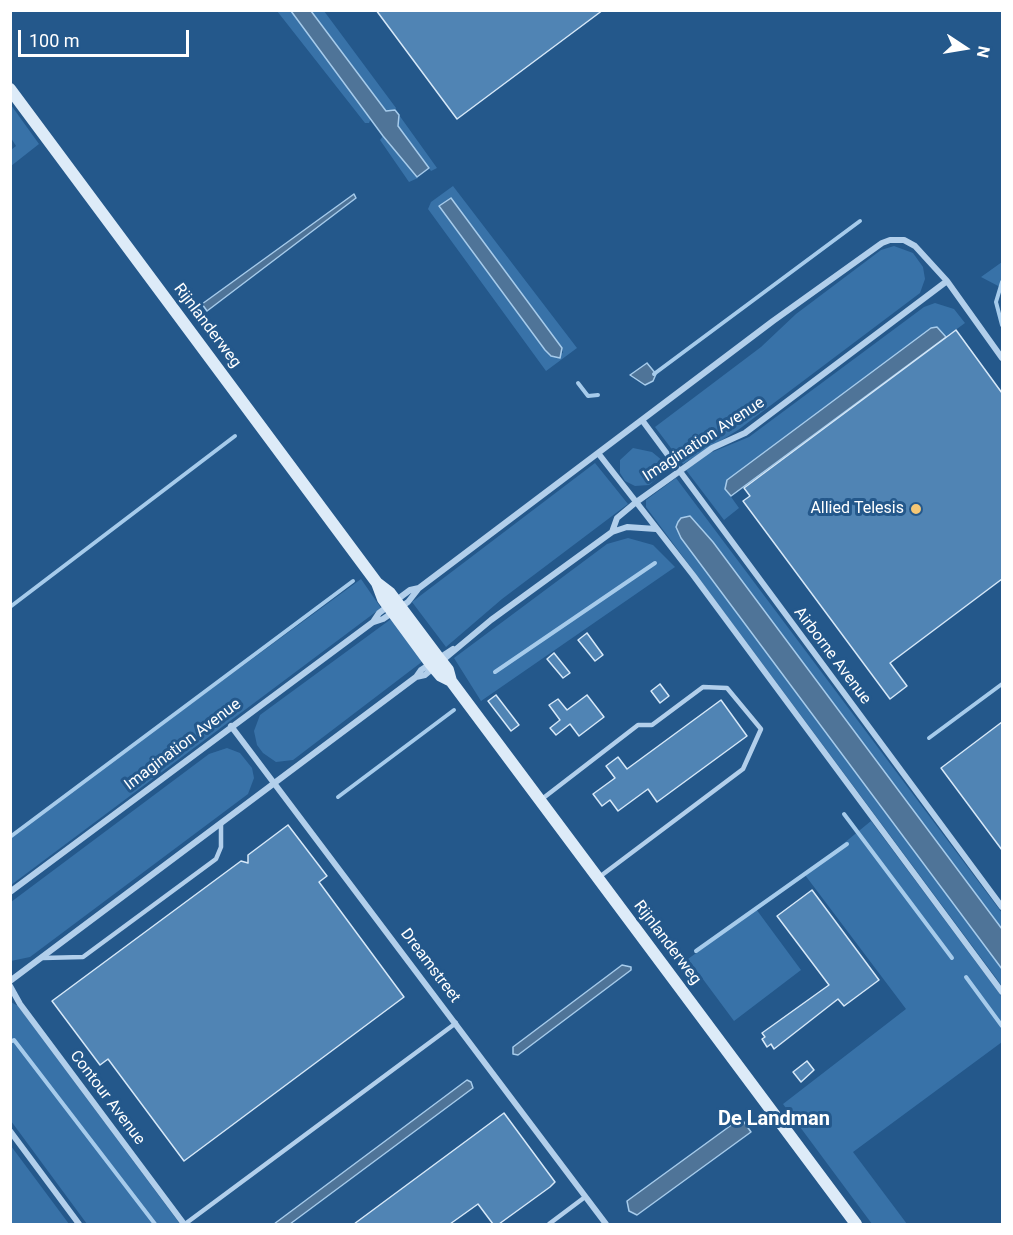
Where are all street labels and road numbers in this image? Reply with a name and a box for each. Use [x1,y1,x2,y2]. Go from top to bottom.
street label: Rijnlanderweg [169,280,245,372]
street label: Imagination Avenue [640,394,768,486]
street label: Airborne Avenue [789,604,875,708]
street label: Imagination Avenue [121,695,245,795]
street label: Rijnlanderweg [629,897,705,989]
street label: Dreamstreet [396,925,464,1007]
street label: Contour Avenue [65,1047,149,1149]

